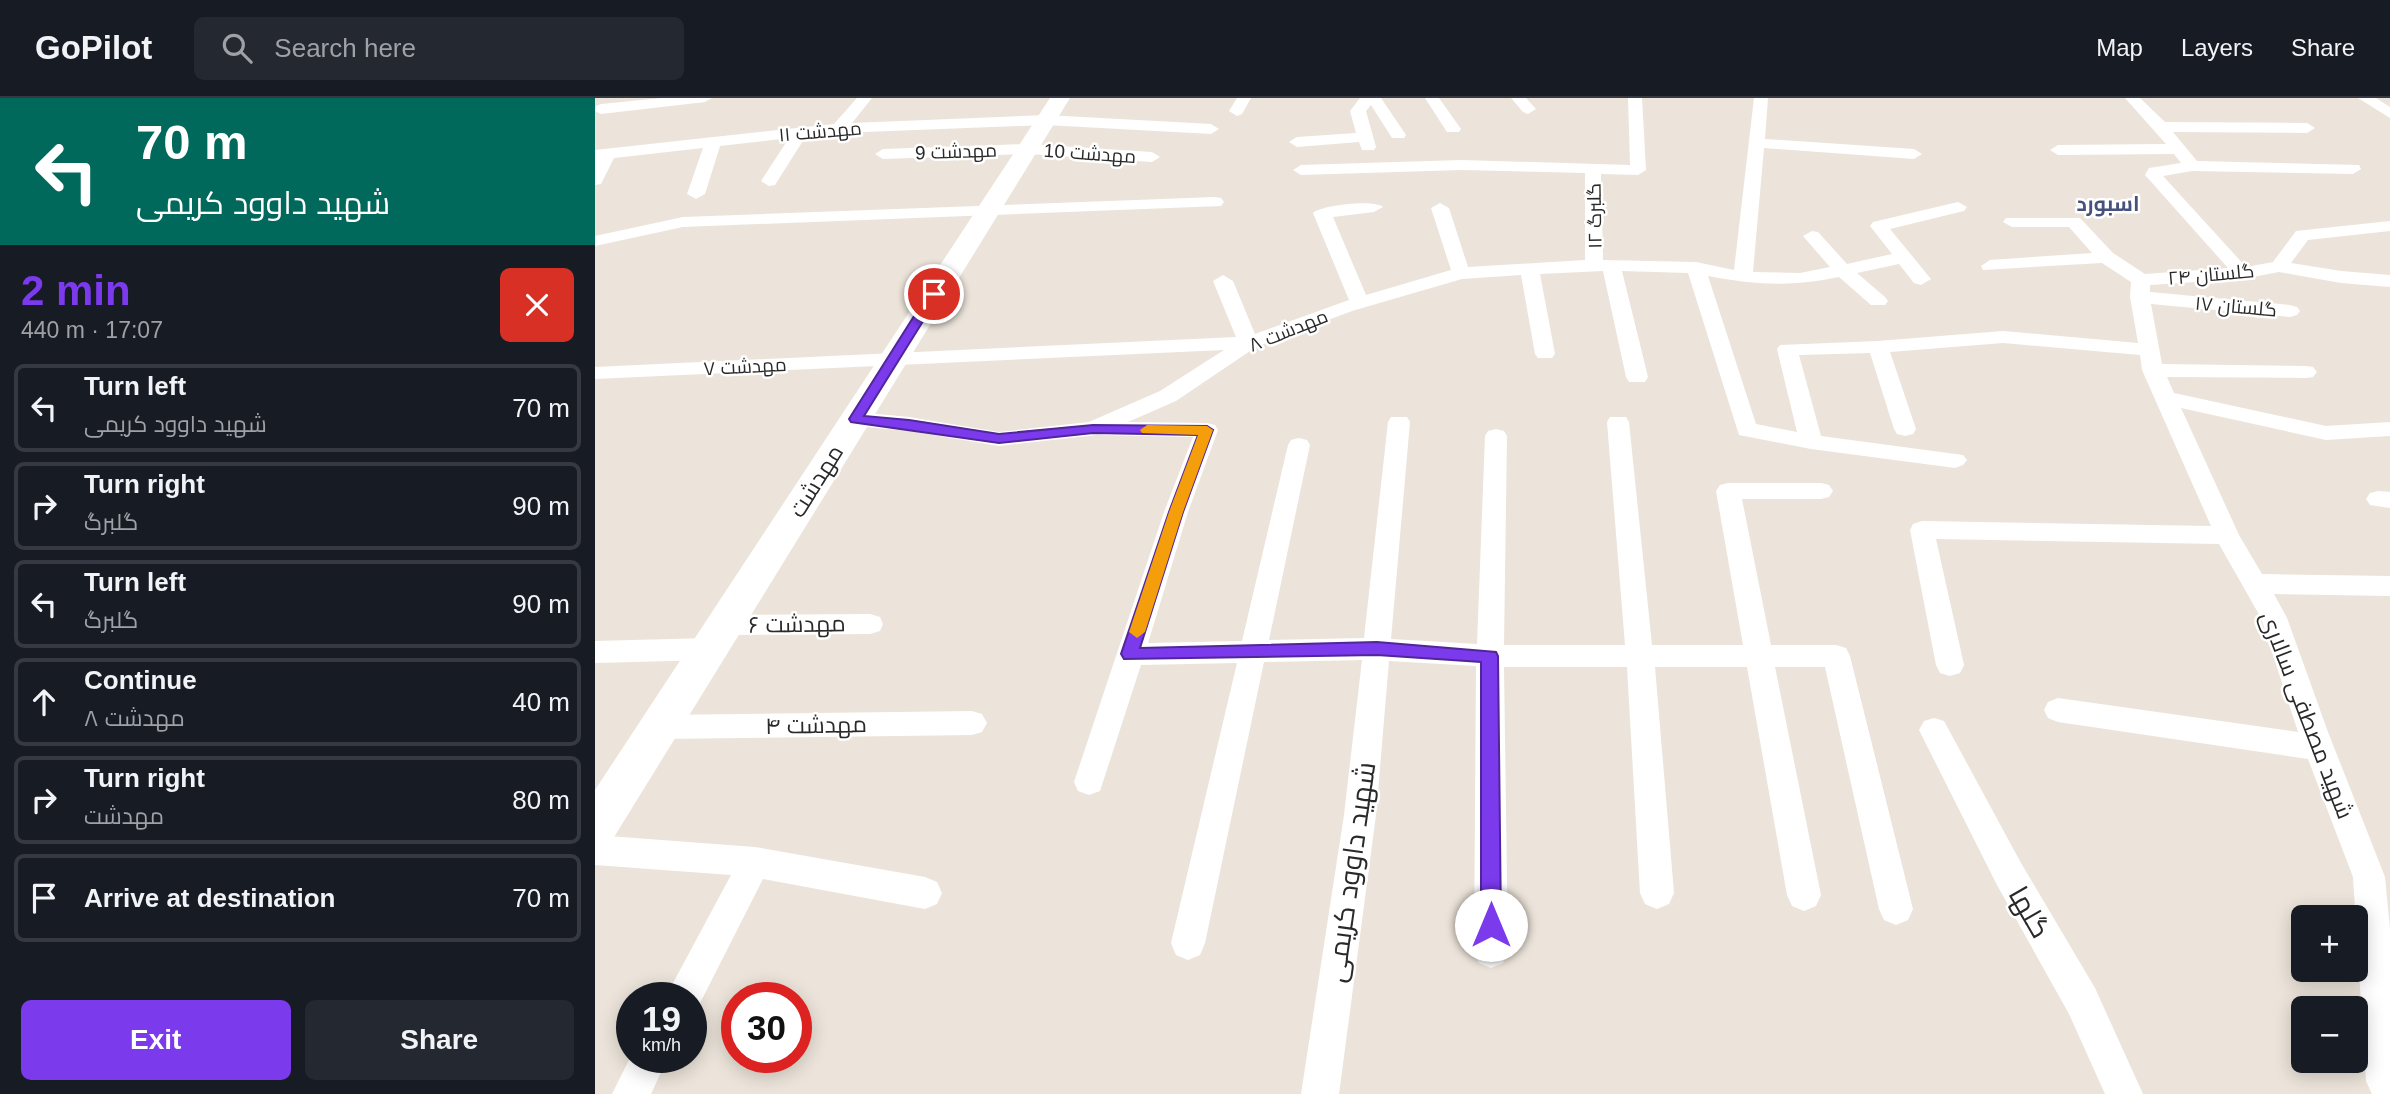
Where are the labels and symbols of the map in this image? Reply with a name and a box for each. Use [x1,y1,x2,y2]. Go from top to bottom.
street label: مهدشت ۱۱ [778,117,862,147]
street label: مهدشت 9 [915,140,997,164]
street label: مهدشت 10 [1043,140,1137,168]
street label: گلبرگ ١٢ [1583,183,1607,249]
district label: اسبورد [2076,192,2140,217]
street label: گلستان ۲۴ [2167,260,2255,290]
pin [904,264,964,324]
street label: گلستان ۱۷ [2194,292,2278,322]
street label: مهدشت ۸ [1246,305,1331,357]
street label: مهدشت ۷ [703,354,787,380]
street label: مهدشت [784,440,849,522]
street label: شهید مصطفی سالاری [2255,608,2359,823]
street label: مهدشت ۶ [748,610,846,639]
street label: مهدشت ۴ [765,711,867,740]
street label: شهید داوود کریمی [1320,760,1382,985]
street label: گلها [2002,881,2057,944]
position arrow [1454,888,1528,962]
speed limit sign: 30 [721,982,812,1073]

